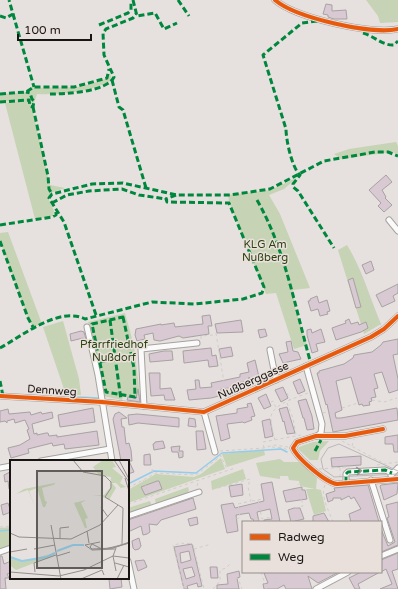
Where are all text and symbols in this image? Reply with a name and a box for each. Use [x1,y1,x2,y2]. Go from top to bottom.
scale bar [18,16,91,42]
text: 100 m [24,23,61,37]
park label: KLG Am Nußberg [242,238,288,264]
park label: Pfarrfriedhof Nußdorf [80,338,149,364]
street label: Nußberggasse [216,359,291,402]
street label: Dennweg [27,382,77,399]
inset map [10,460,129,579]
one-way arrow [356,467,362,476]
legend [242,521,382,573]
text: Radweg [278,530,325,544]
text: Weg [278,550,304,564]

